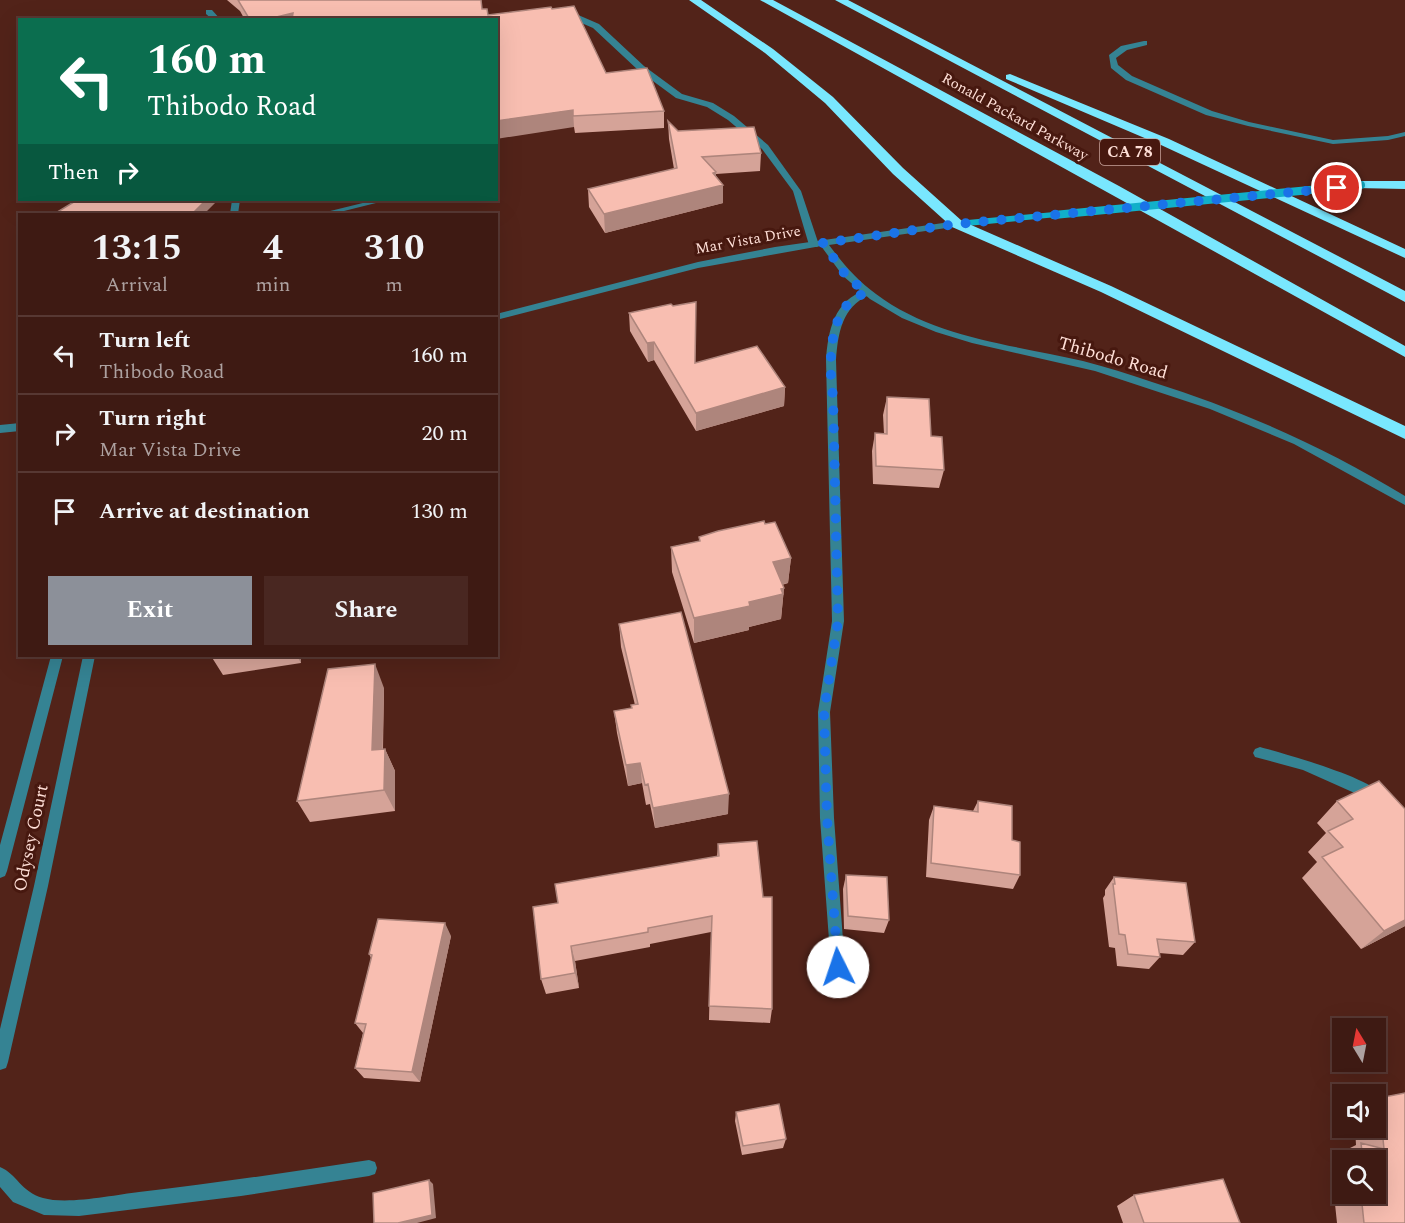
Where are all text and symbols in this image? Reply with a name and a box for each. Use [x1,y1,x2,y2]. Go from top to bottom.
text: 160 m [147,29,266,92]
icon: left [48,42,126,120]
street label: Ronald Packard Parkway [937,67,1093,167]
text: Thibodo Road [147,86,316,128]
road number: CA 78 [1100,139,1160,165]
text: Then [48,156,99,189]
icon: right [111,156,144,189]
pin [1311,162,1362,213]
icon: arrive [1320,171,1353,204]
street label: Mar Vista Drive [693,219,803,261]
text: 13:15 [91,221,182,276]
text: 4 [263,221,283,276]
text: 310 [364,221,424,276]
text: Arrival [106,270,168,300]
text: min [255,270,290,300]
text: m [386,270,403,300]
text: Turn left [99,324,191,357]
street label: Thibodo Road [1055,329,1171,387]
icon: left [48,339,81,372]
text: 160 m [411,339,468,372]
text: Thibodo Road [99,357,225,387]
text: Turn right [99,402,206,435]
icon: right [48,417,81,450]
text: 20 m [422,417,468,450]
text: Mar Vista Drive [99,435,241,465]
icon: arrive [48,495,81,528]
text: Arrive at destination [99,495,310,528]
text: 130 m [411,495,468,528]
button: Exit [48,576,252,645]
button: Share [264,576,468,645]
street label: Odysey Court [6,782,56,894]
position arrow [806,935,870,999]
north arrow [1332,1018,1386,1072]
map controls [1332,1018,1386,1204]
button: sound [1332,1084,1386,1138]
button: search [1332,1150,1386,1204]

